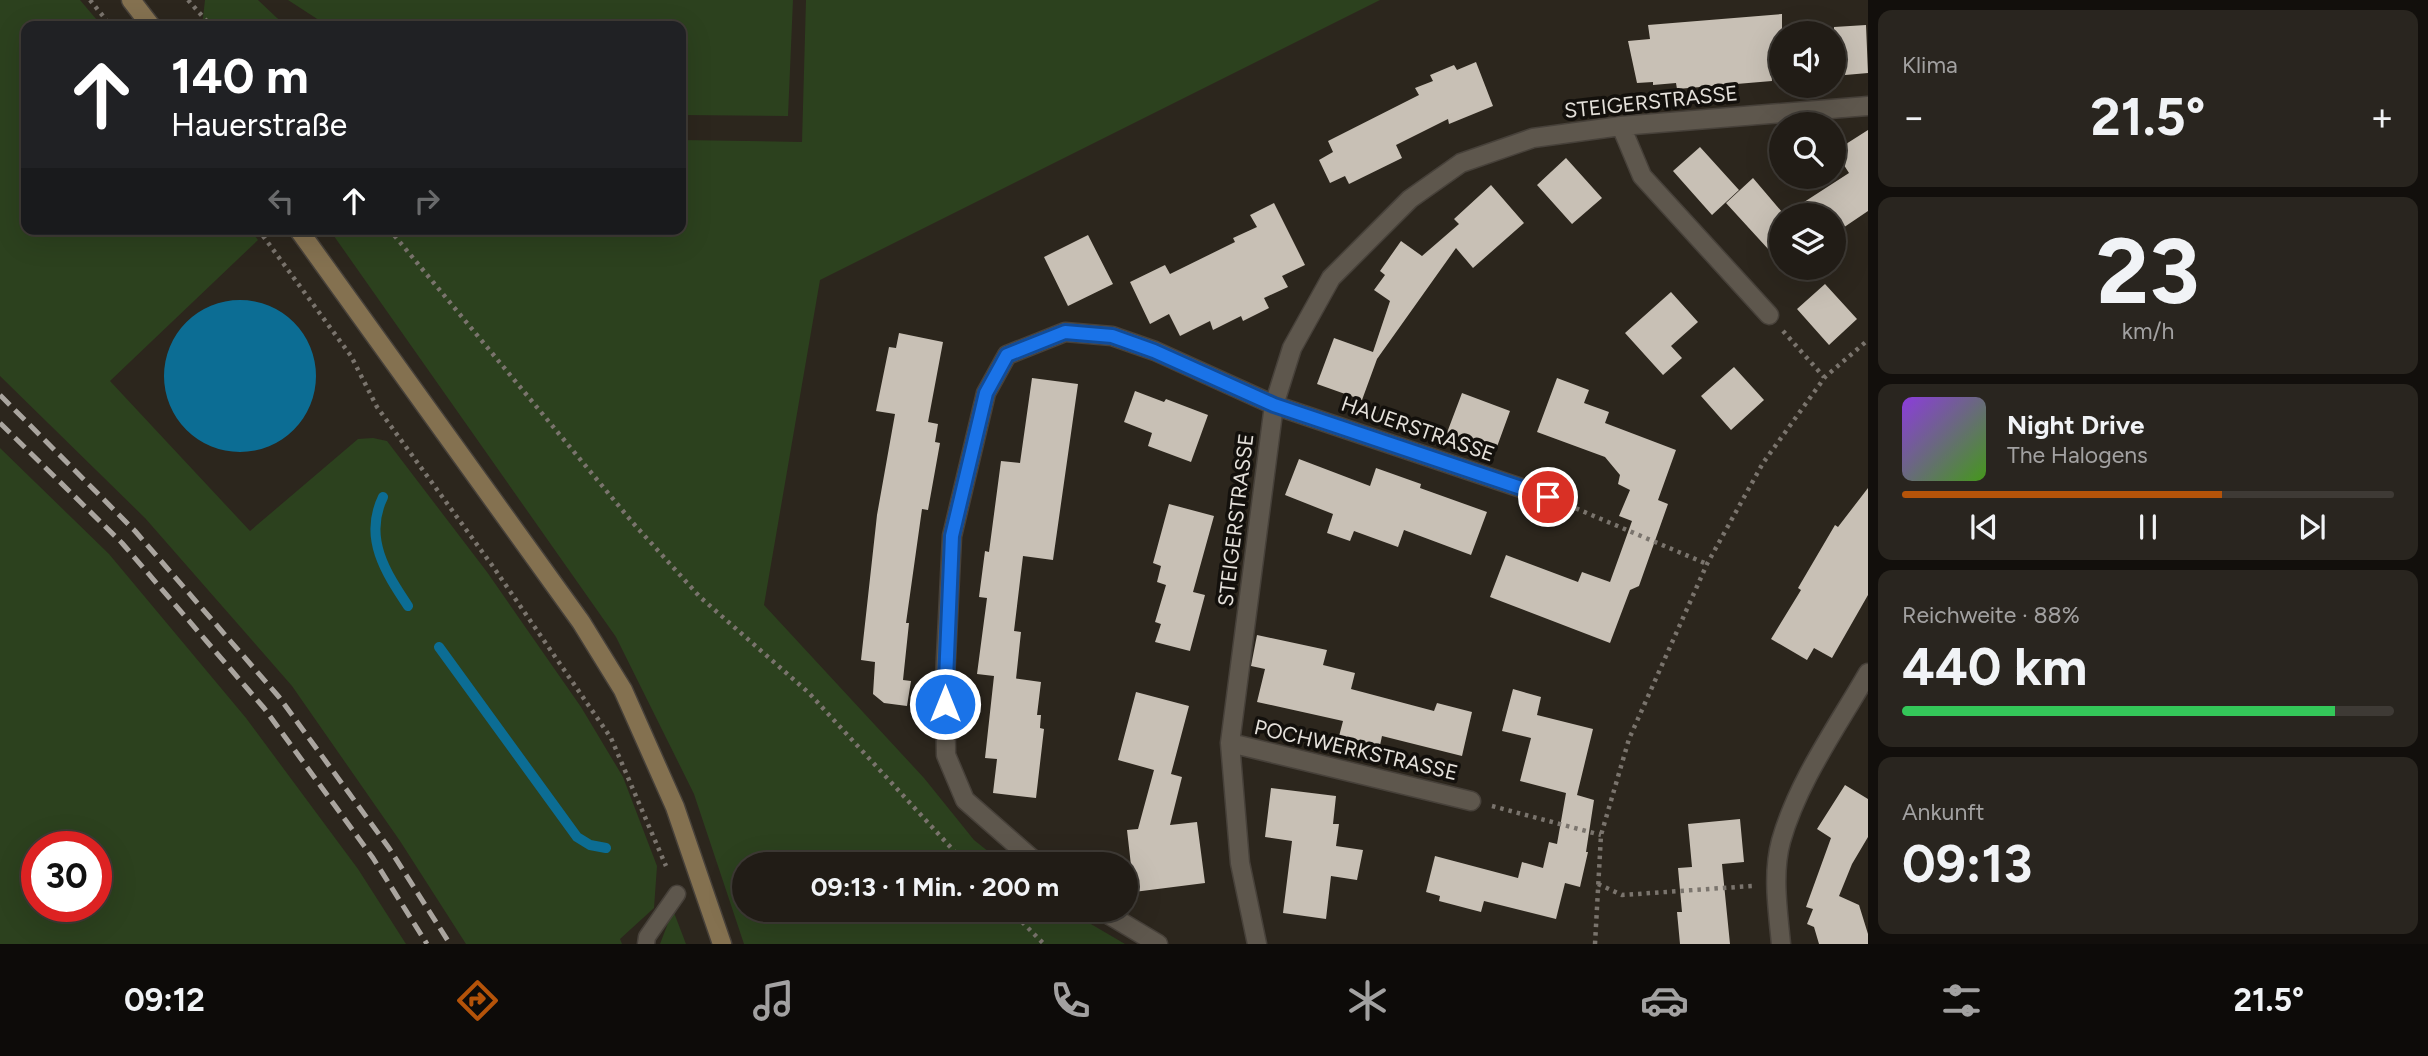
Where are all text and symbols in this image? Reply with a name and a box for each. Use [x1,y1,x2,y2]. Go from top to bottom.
map controls [1769,21,1846,280]
button: sound [1769,21,1846,98]
text: 140 m [171,46,309,105]
icon: ahead [56,49,147,140]
text: Klima [1902,51,1958,79]
street label: STEIGERSTRASSE [1563,80,1739,123]
text: 21.5° [2091,86,2205,148]
text: − [1902,94,1926,140]
text: + [2370,94,2394,140]
text: Hauerstraße [171,106,347,144]
button: search [1769,112,1846,189]
icon: left [262,182,300,220]
icon: ahead [335,182,373,220]
icon: right [408,182,446,220]
button: layers [1769,203,1846,280]
text: 23 [2096,217,2200,326]
text: km/h [2122,317,2174,345]
street label: HAUERSTRASSE [1338,391,1498,466]
text: Night Drive [2007,409,2144,441]
street label: STEIGERSTRASSE [1212,432,1259,608]
text: The Halogens [2007,441,2148,469]
pin [1518,467,1578,527]
icon: arrive [1529,478,1567,516]
icon: previous [1965,508,2003,546]
icon: pause [2129,508,2167,546]
icon: next [2293,508,2331,546]
text: Reichweite · 88% [1902,601,2080,629]
text: 440 km [1902,636,2087,698]
position arrow [908,667,982,741]
street label: POCHWERKSTRASSE [1252,714,1460,785]
text: Ankunft [1902,798,1984,826]
speed limit sign: 30 [21,831,112,922]
text: 09:13 [1902,833,2032,895]
text: 09:13 · 1 Min. · 200 m [811,871,1059,903]
icon: directions [453,976,502,1025]
icon: music [749,976,798,1025]
icon: phone [1046,976,1095,1025]
icon: climate [1343,976,1392,1025]
icon: car [1640,976,1689,1025]
icon: filters [1937,976,1986,1025]
text: 09:12 [124,981,205,1019]
text: 21.5° [2233,981,2304,1019]

